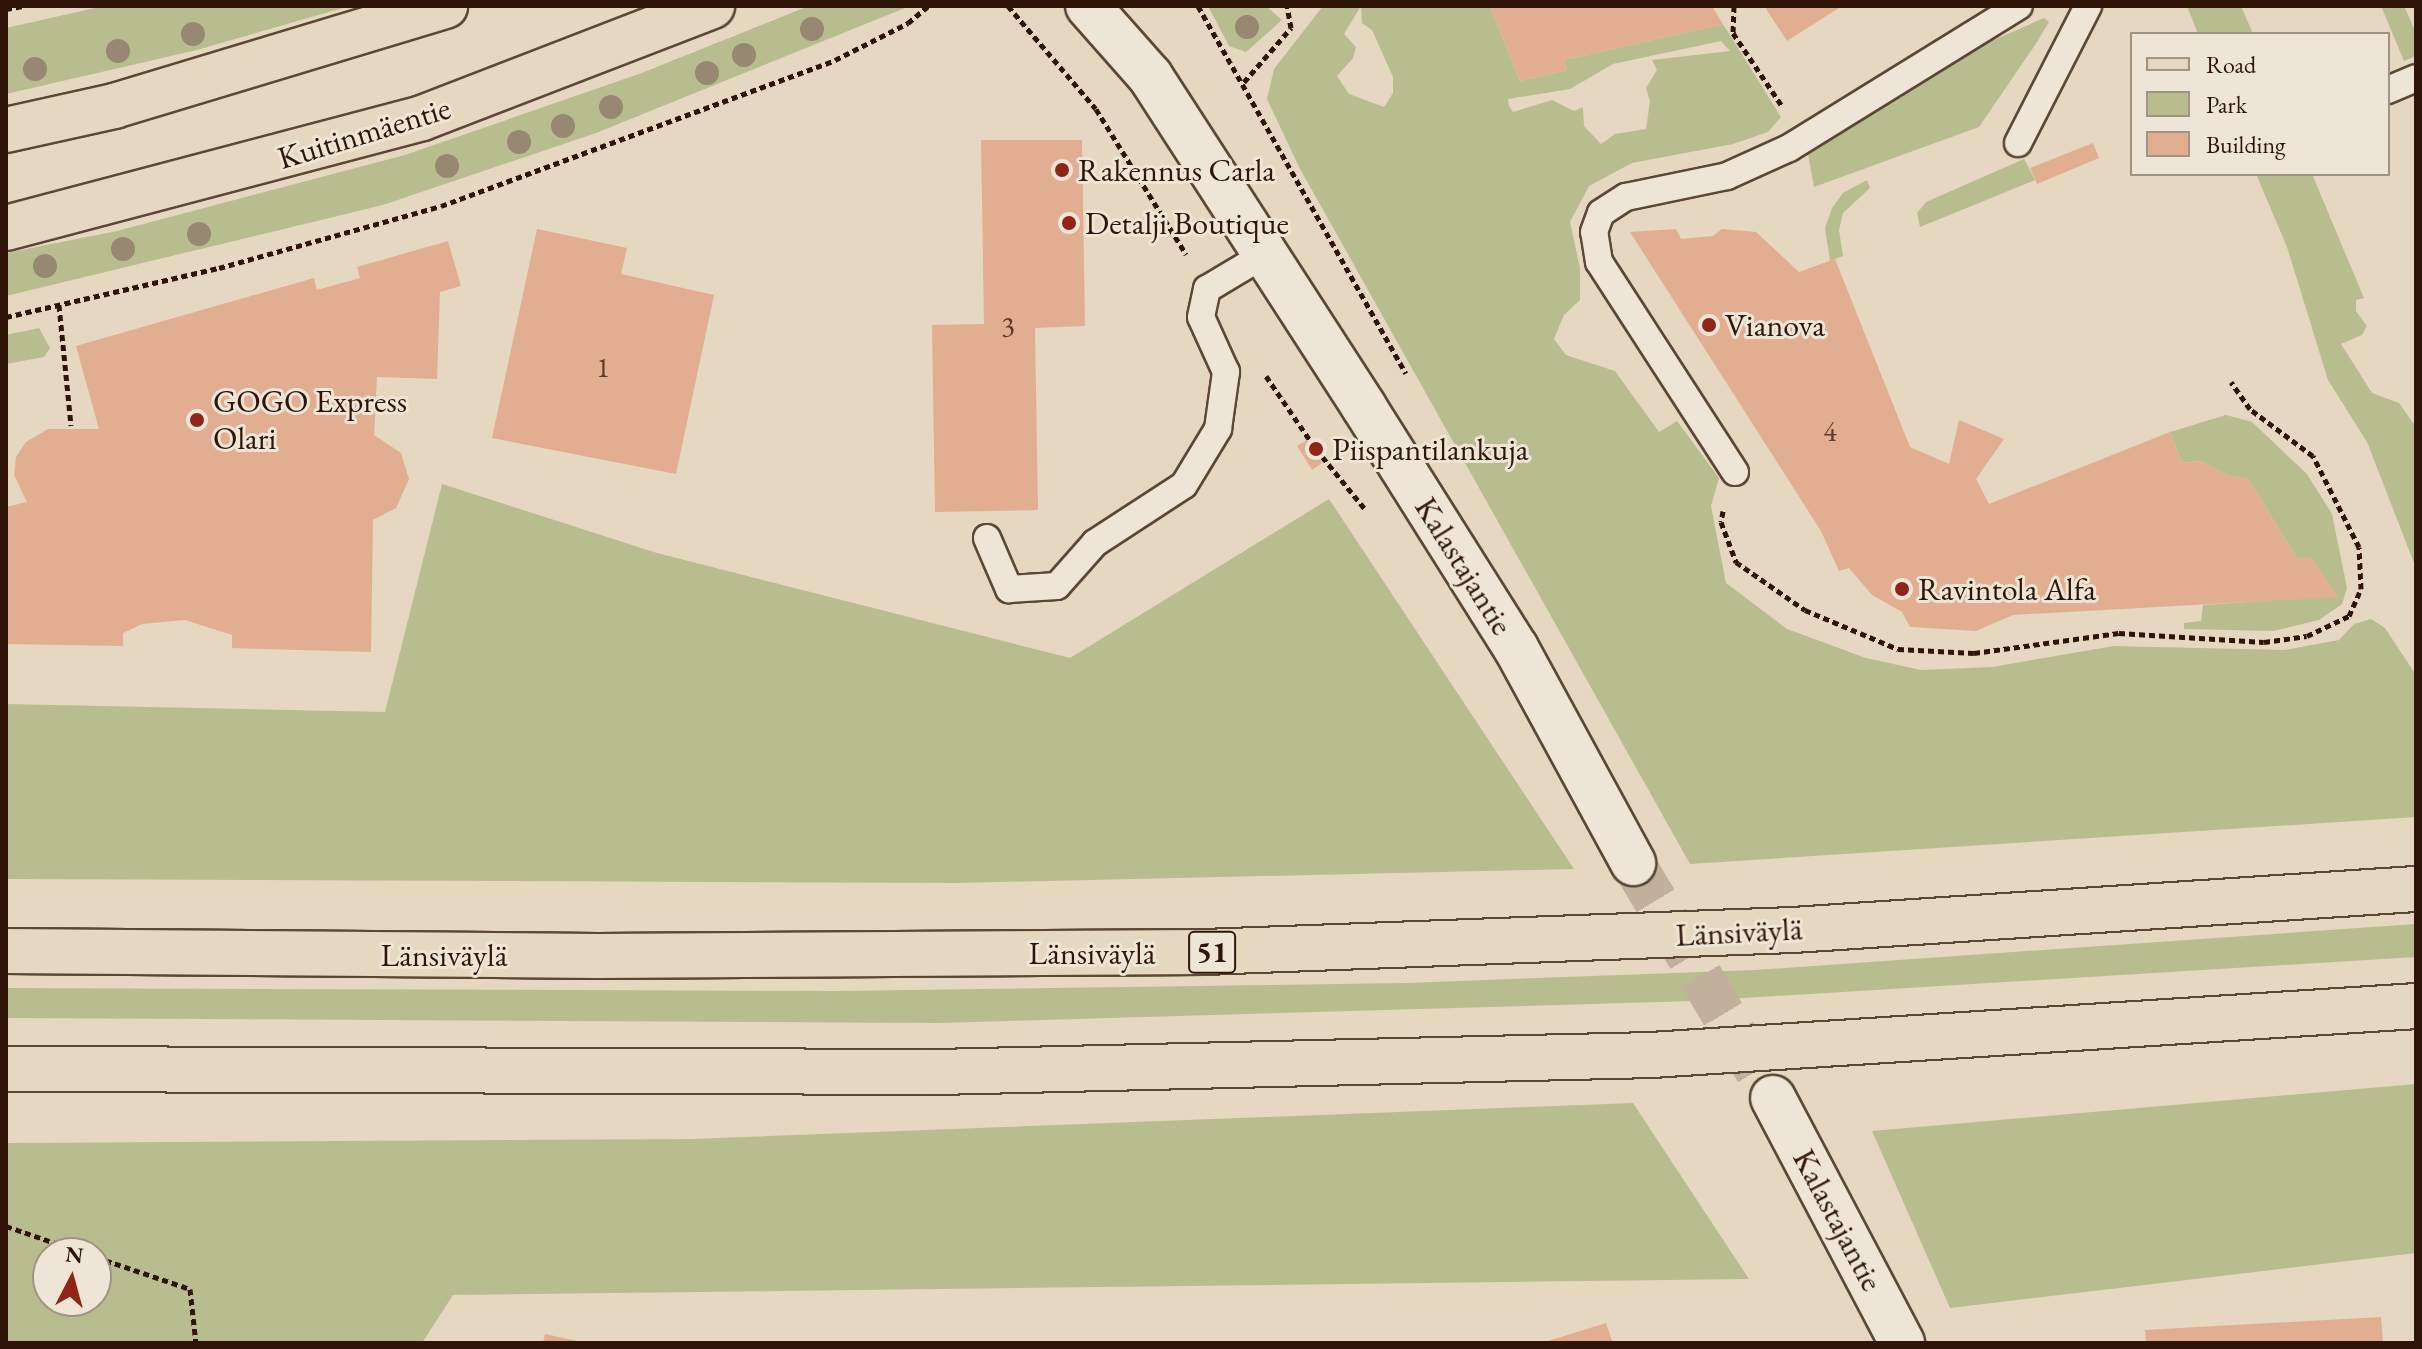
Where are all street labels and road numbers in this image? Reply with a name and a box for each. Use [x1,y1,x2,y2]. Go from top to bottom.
street label: Kuitinmäentie [273,89,455,177]
street label: Kalastajantie [1407,490,1521,642]
street label: Länsiväylä [1675,910,1803,954]
road number: 51 [1188,926,1236,978]
street label: Länsiväylä [1029,934,1155,972]
street label: Länsiväylä [381,936,507,974]
street label: Kalastajantie [1785,1143,1891,1297]

